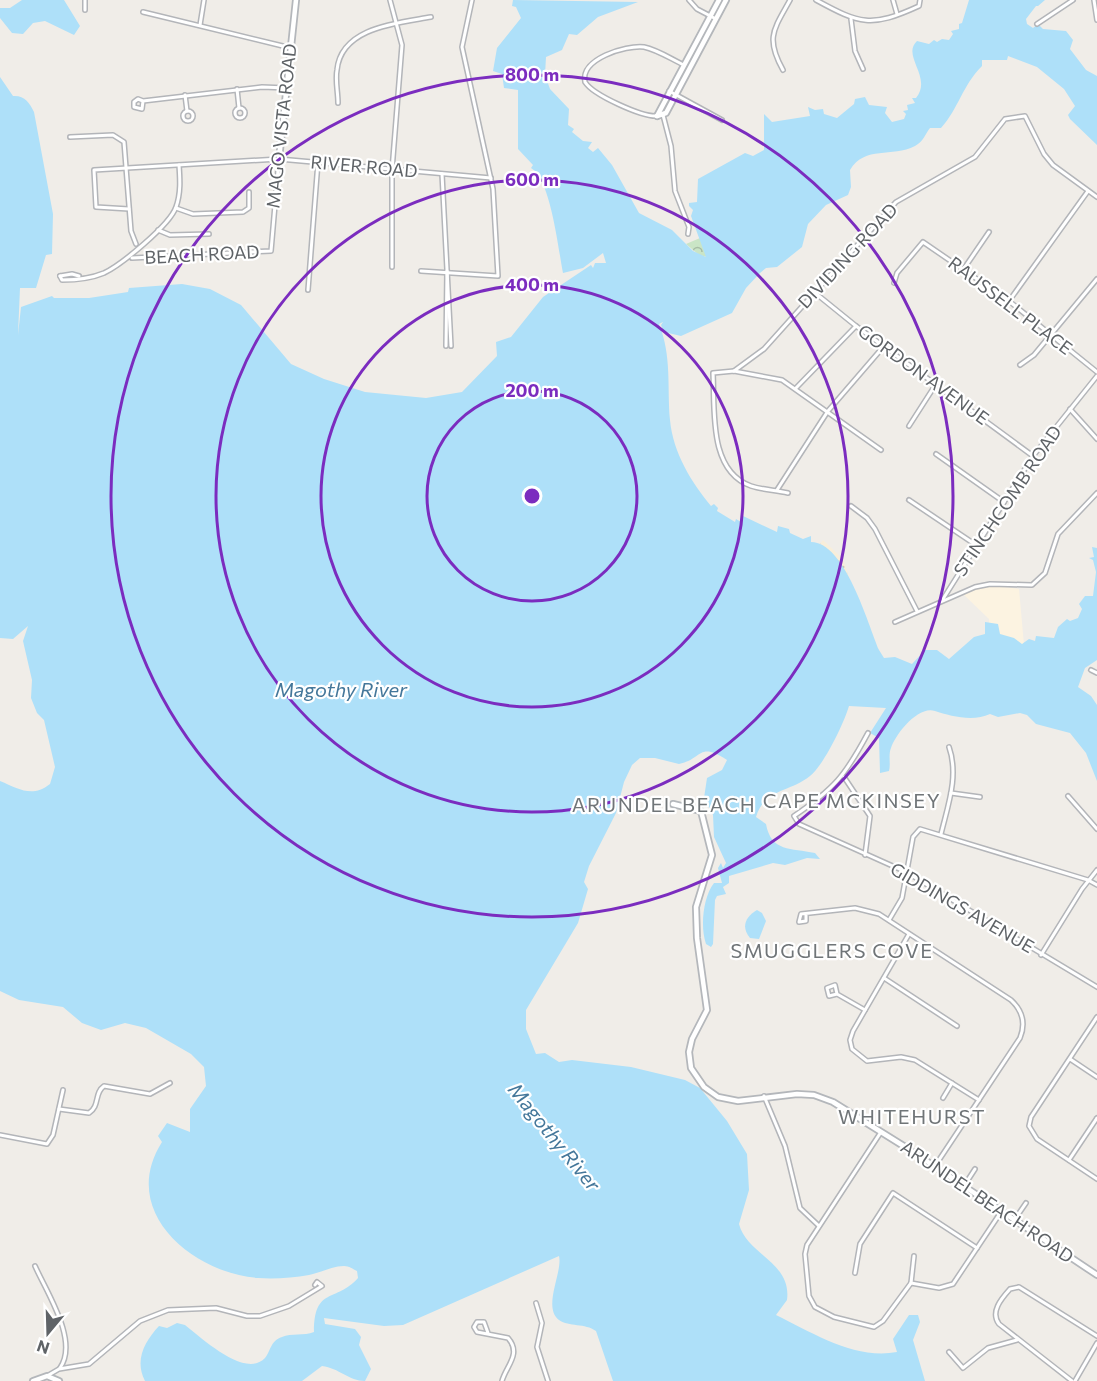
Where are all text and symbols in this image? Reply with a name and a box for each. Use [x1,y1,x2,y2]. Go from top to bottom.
street label: MAGO VISTA ROAD [261,42,301,209]
text: 800 m [505,63,559,85]
street label: RIVER ROAD [310,150,418,182]
text: 600 m [505,168,559,190]
street label: DIVIDING ROAD [793,198,902,312]
street label: BEACH ROAD [144,240,260,268]
street label: RAUSSELL PLACE [944,251,1077,359]
text: 400 m [505,273,559,295]
street label: GORDON AVENUE [854,319,993,429]
text: 200 m [505,379,559,401]
street label: STINCHCOMB ROAD [949,421,1066,580]
centre of rings [522,486,542,506]
water label: Magothy River [275,677,408,701]
district label: CAPE MCKINSEY [763,788,941,812]
district label: ARUNDEL BEACH [572,792,756,816]
street label: GIDDINGS AVENUE [887,857,1038,957]
district label: SMUGGLERS COVE [730,938,934,962]
water label: Magothy River [504,1077,606,1196]
district label: WHITEHURST [838,1104,986,1128]
street label: ARUNDEL BEACH ROAD [897,1135,1078,1267]
north arrow [18,1303,78,1363]
text: N [34,1337,52,1359]

